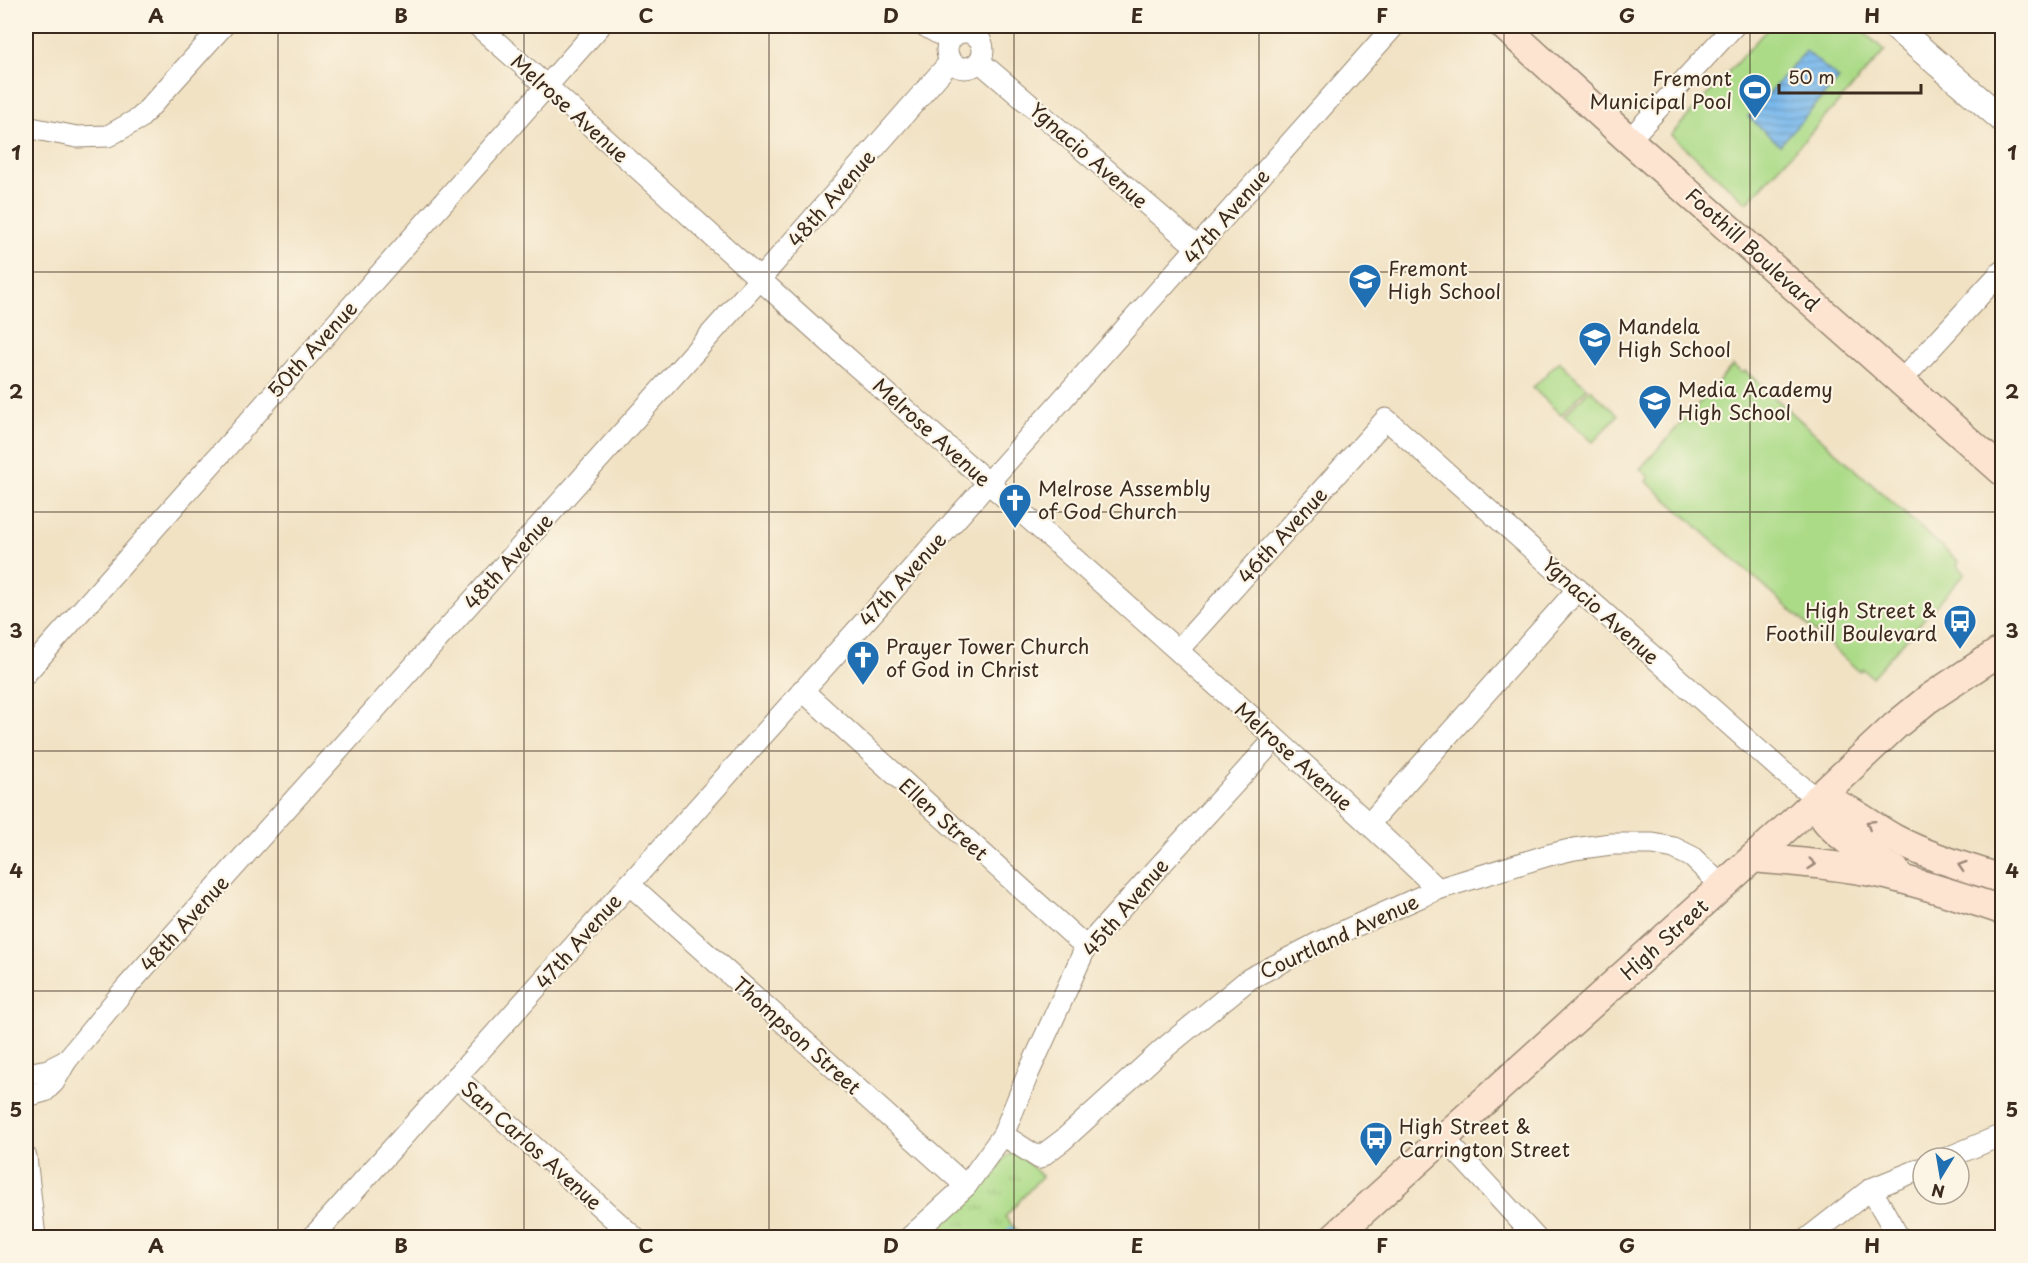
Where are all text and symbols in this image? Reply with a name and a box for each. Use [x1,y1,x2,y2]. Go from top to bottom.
text: A [148,0,164,30]
text: B [394,0,408,30]
text: C [638,0,654,30]
text: D [883,0,899,30]
text: E [1131,0,1143,30]
text: F [1376,0,1388,30]
text: G [1619,0,1635,30]
text: H [1864,0,1880,30]
street label: Melrose Avenue [504,47,636,169]
scale bar [1779,57,1922,95]
place label: Fremont Municipal Pool [1590,63,1732,116]
text: 50 m [1788,63,1835,90]
sports icon: Fremont Municipal Pool [1737,72,1773,119]
street label: Ygnacio Avenue [1023,95,1155,215]
text: 1 [11,137,21,167]
text: 1 [2007,137,2017,167]
street label: 48th Avenue [780,143,882,253]
street label: 47th Avenue [1176,162,1276,270]
street label: Foothill Boulevard [1679,180,1827,318]
place label: Fremont High School [1388,253,1501,306]
school or university icon: Fremont High School [1347,262,1383,309]
street label: 50th Avenue [260,294,364,404]
place label: Mandela High School [1618,311,1731,364]
school or university icon: Mandela High School [1577,320,1613,367]
street label: Melrose Avenue [866,371,998,493]
place label: Media Academy High School [1678,374,1833,427]
text: 2 [9,376,23,406]
text: 2 [2005,376,2019,406]
school or university icon: Media Academy High School [1637,383,1673,430]
place label: Melrose Assembly of God Church [1038,473,1211,526]
street label: 46th Avenue [1230,480,1334,590]
church icon: Melrose Assembly of God Church [997,482,1033,529]
street label: 48th Avenue [457,506,560,616]
street label: 47th Avenue [851,525,953,633]
street label: Ygnacio Avenue [1536,549,1666,671]
place label: High Street & Foothill Boulevard [1765,595,1937,648]
bus stop icon: High Street & Foothill Boulevard [1942,603,1978,650]
text: 3 [9,615,23,645]
text: 3 [2005,615,2019,645]
place label: Prayer Tower Church of God in Christ [886,631,1089,684]
church icon: Prayer Tower Church of God in Christ [845,639,881,686]
street label: Melrose Avenue [1228,695,1360,817]
street label: Ellen Street [893,771,995,867]
one-way arrow [1866,819,1876,831]
street label: 45th Avenue [1075,851,1175,963]
text: 4 [9,855,23,885]
text: 4 [2005,855,2019,885]
one-way arrow [1807,857,1816,870]
one-way arrow [1957,860,1968,873]
street label: 48th Avenue [133,868,236,978]
street label: Courtland Avenue [1255,886,1423,986]
street label: 47th Avenue [528,887,628,995]
street label: High Street [1613,891,1715,987]
street label: Thompson Street [726,969,868,1101]
street label: San Carlos Avenue [455,1073,609,1217]
text: 5 [10,1094,22,1124]
text: 5 [2006,1094,2018,1124]
place label: High Street & Carrington Street [1399,1111,1570,1164]
bus stop icon: High Street & Carrington Street [1358,1120,1394,1167]
north arrow [1911,1146,1971,1206]
text: N [1929,1179,1946,1205]
text: A [148,1230,164,1260]
text: B [394,1230,408,1260]
text: C [638,1230,654,1260]
text: D [883,1230,899,1260]
text: E [1131,1230,1143,1260]
text: F [1376,1230,1388,1260]
text: G [1619,1230,1635,1260]
text: H [1864,1230,1880,1260]

